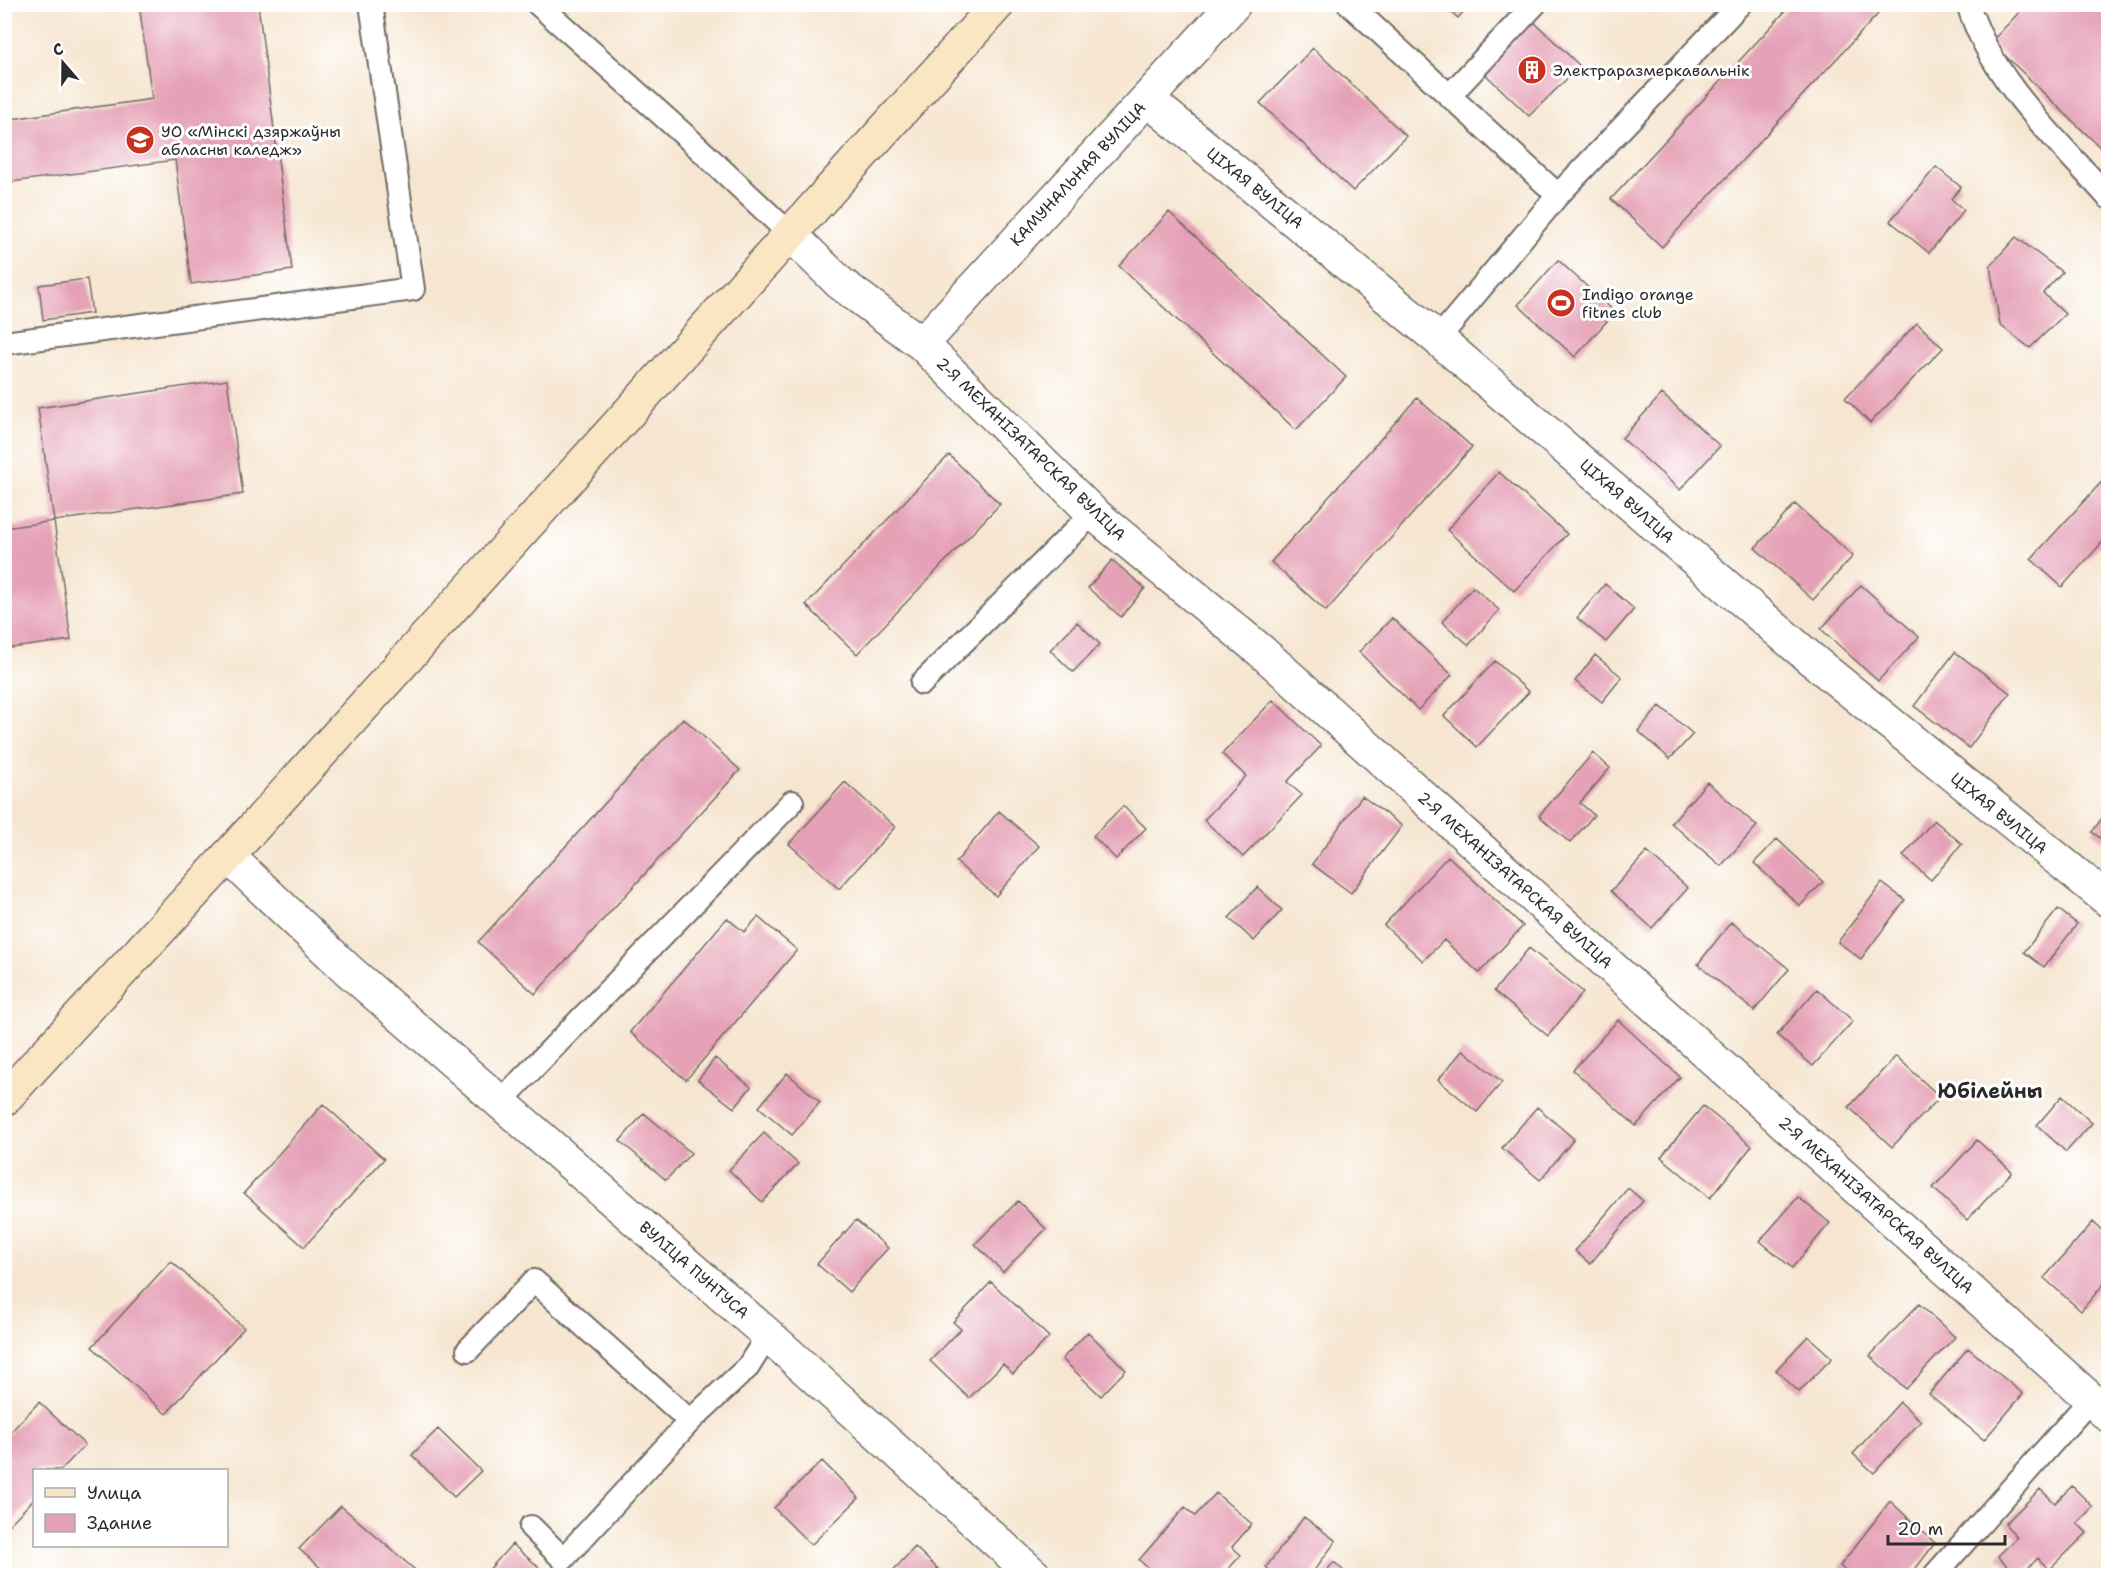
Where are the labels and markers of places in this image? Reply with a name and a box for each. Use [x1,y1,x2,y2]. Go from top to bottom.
building icon: Электраразмеркавальнік [1516,54,1548,86]
place label: Электраразмеркавальнік [1553,60,1750,81]
place label: УО «Мінскі дзяржаўны абласны каледж» [161,121,341,160]
school or university icon: УО «Мінскі дзяржаўны абласны каледж» [124,124,156,156]
place label: Indigo orange fitnes club [1582,284,1694,323]
sports icon: Indigo orange fitnes club [1545,287,1577,319]

